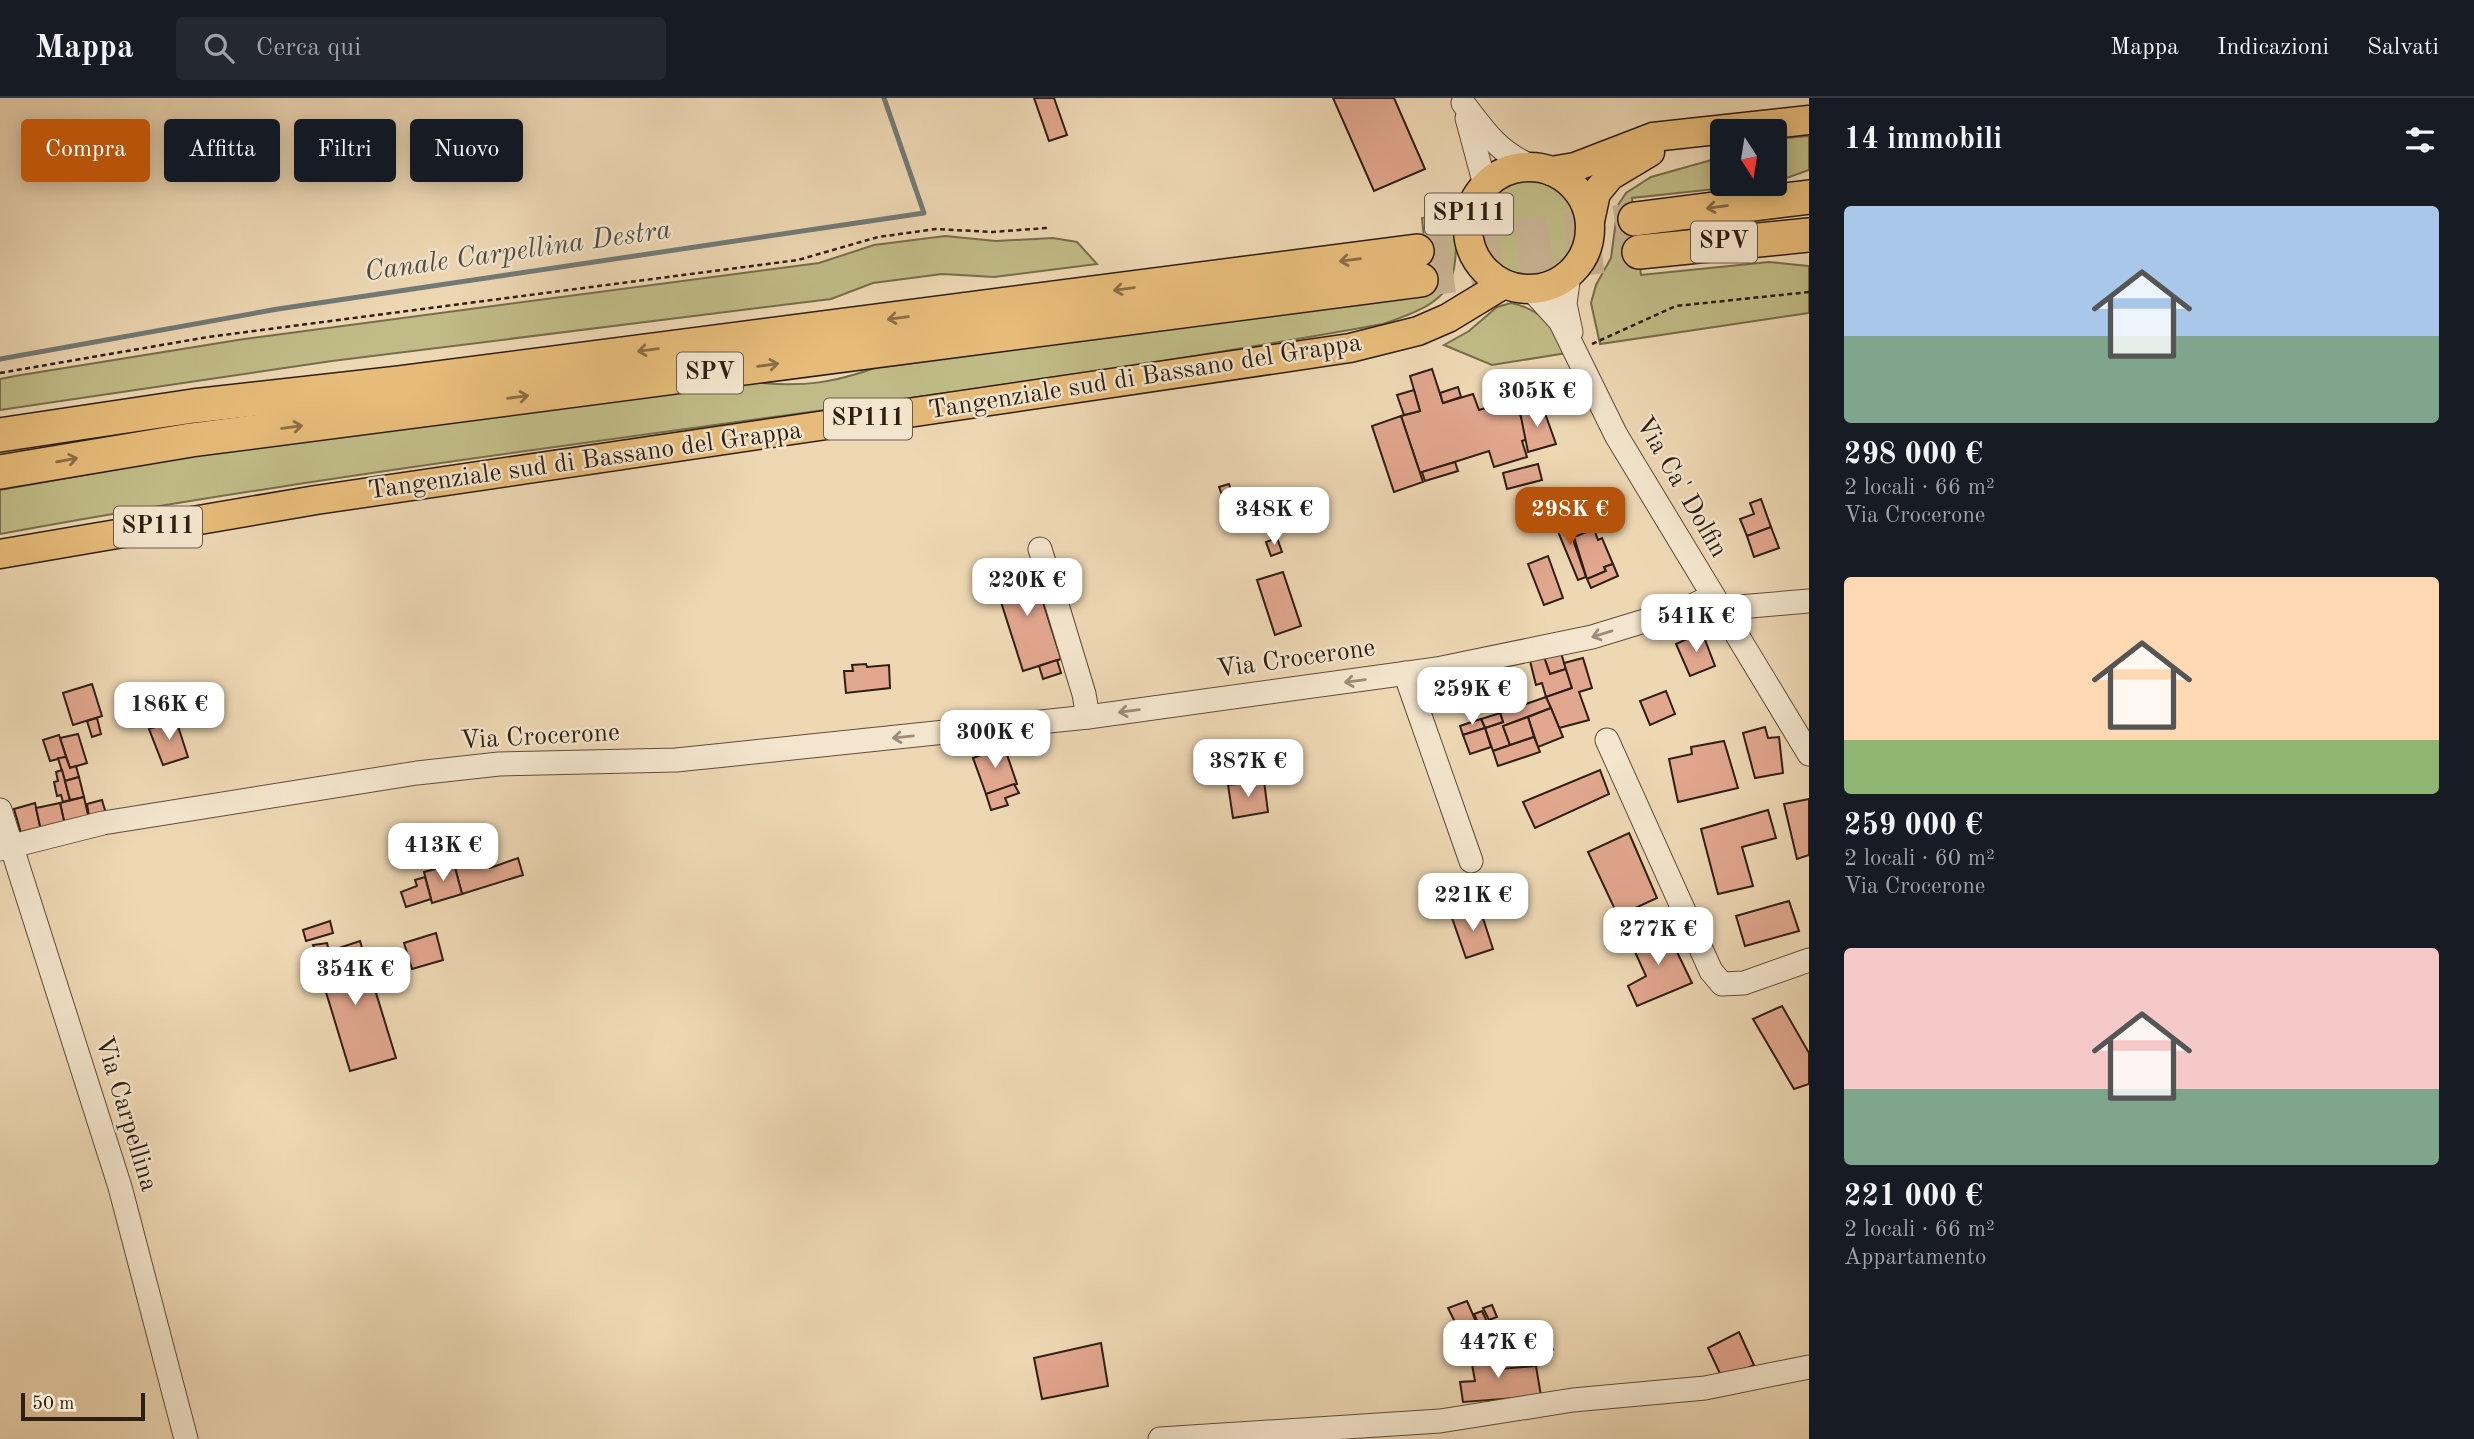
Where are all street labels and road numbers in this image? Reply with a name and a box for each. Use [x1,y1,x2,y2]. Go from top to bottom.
road number: SP111 [1425,194,1513,234]
road number: SPV [1691,222,1757,262]
street label: Tangenziale sud di Bassano del Grappa [927,330,1363,424]
road number: SPV [677,352,743,394]
road number: SP111 [824,398,912,440]
street label: Via Ca' Dolfin [1630,412,1732,562]
street label: Tangenziale sud di Bassano del Grappa [366,418,804,504]
road number: SP111 [114,506,202,547]
street label: Via Crocerone [1215,635,1377,683]
street label: Via Crocerone [459,720,621,754]
street label: Via Carpellina [90,1034,162,1195]

